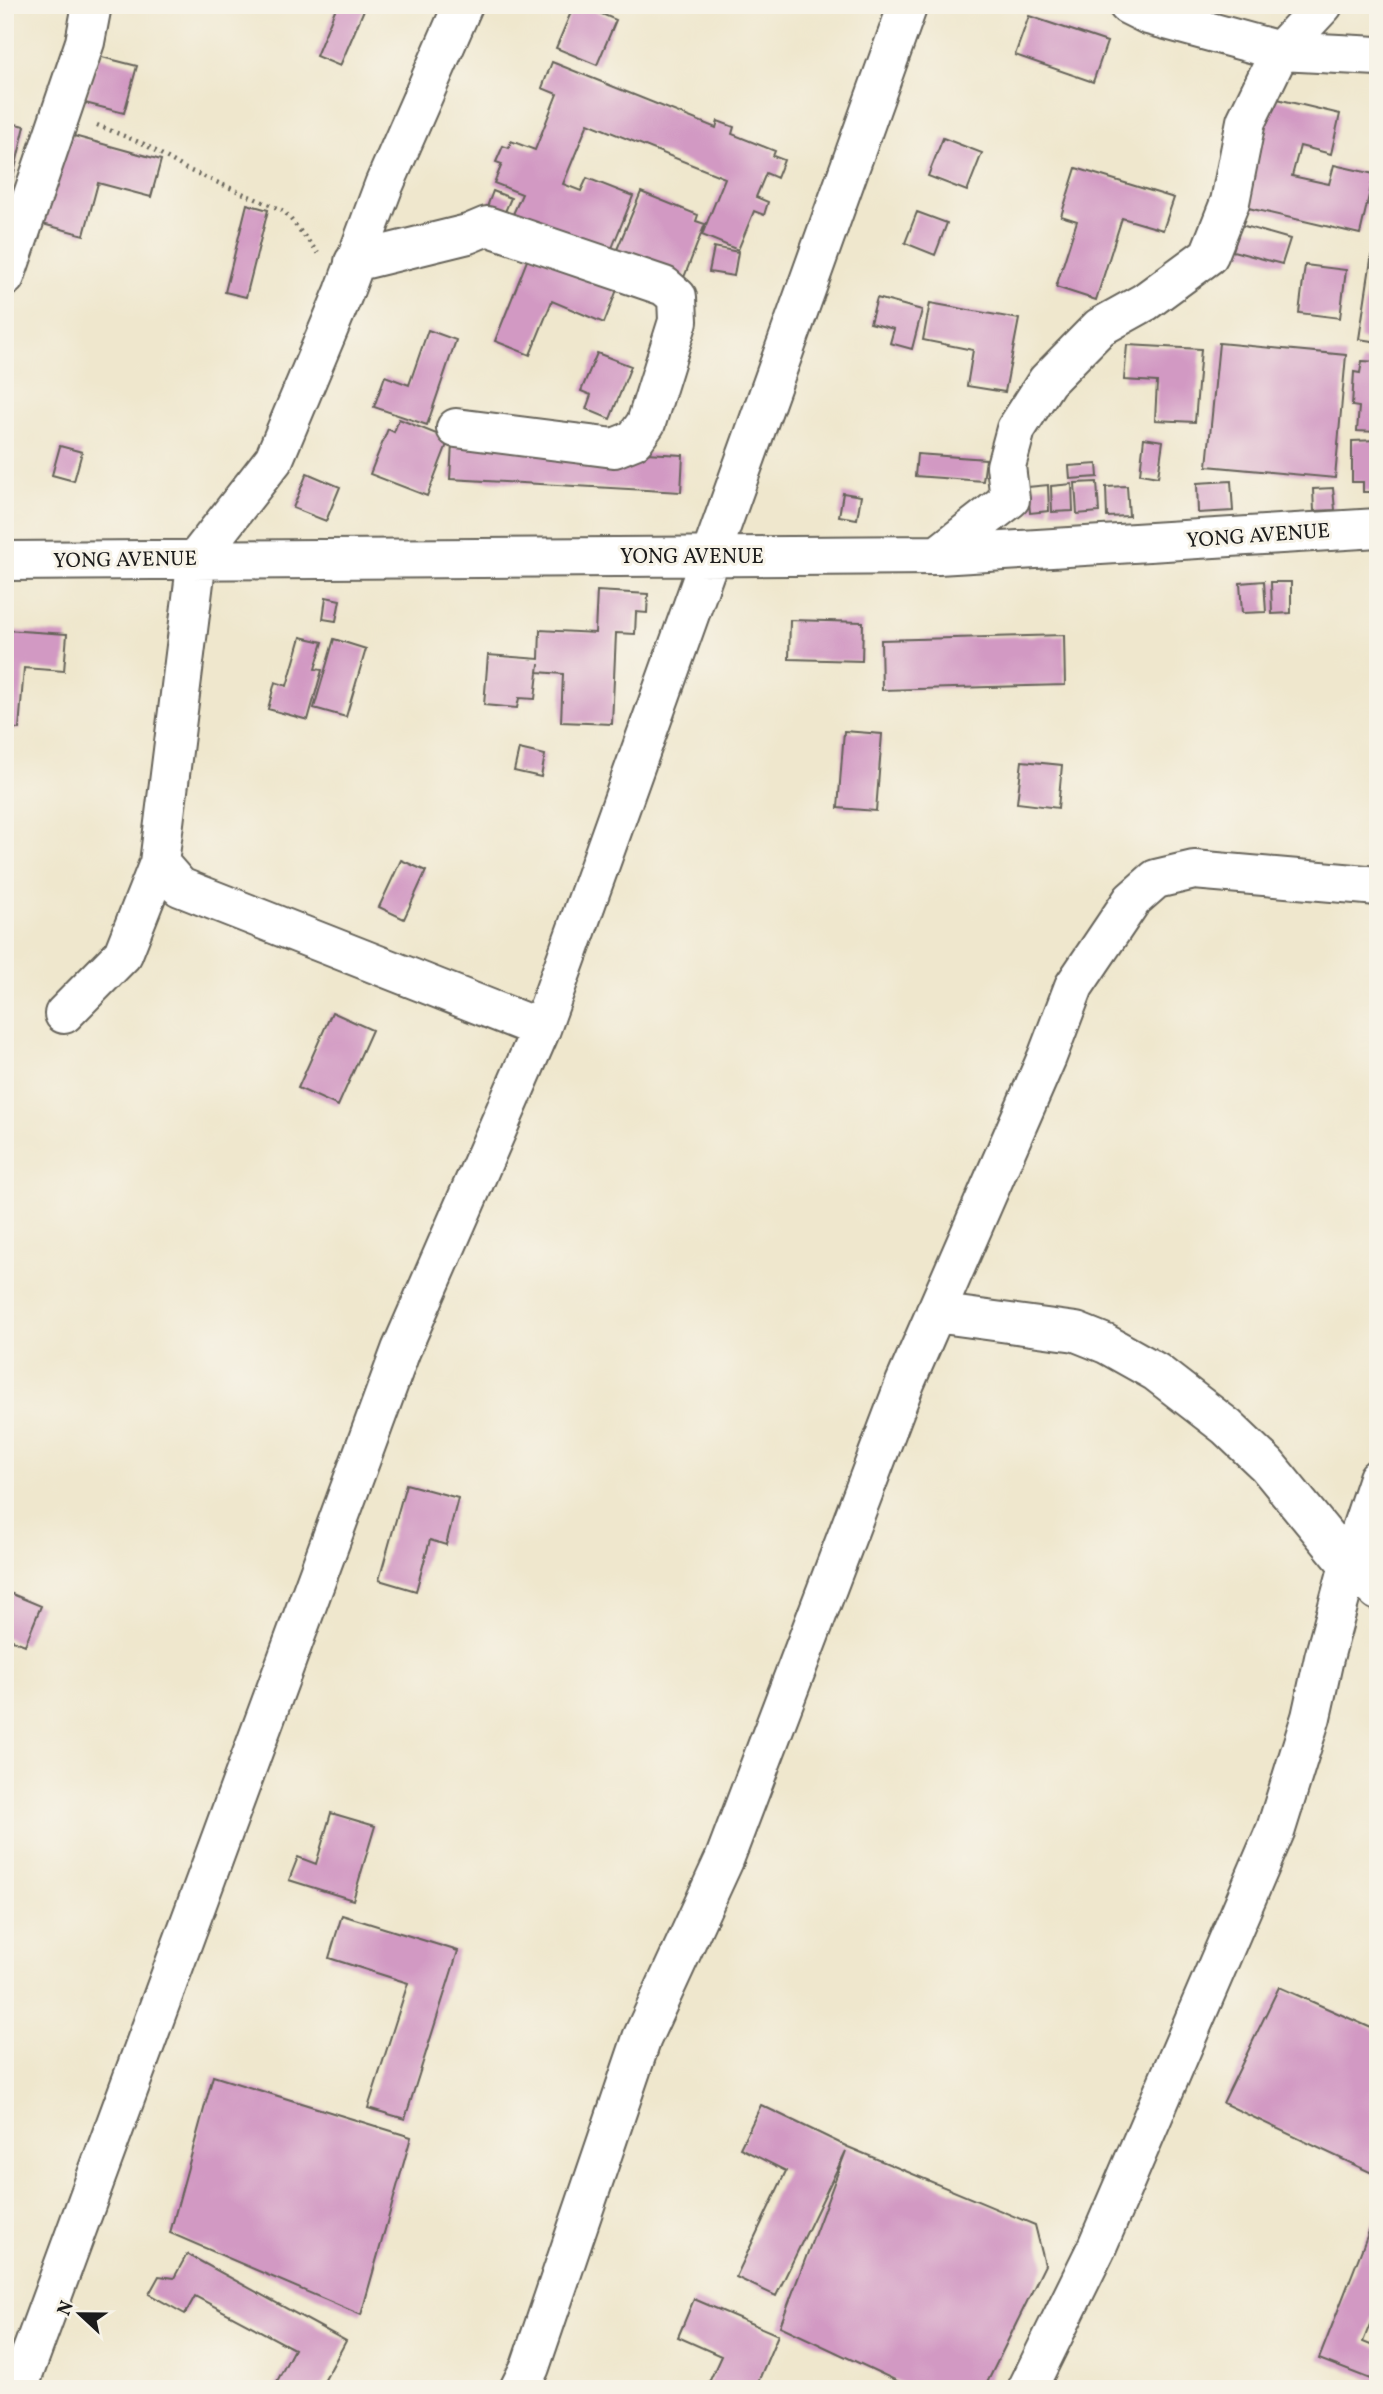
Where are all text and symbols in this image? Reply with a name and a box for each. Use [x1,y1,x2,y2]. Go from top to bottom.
street label: YONG AVENUE [1185,517,1331,556]
street label: YONG AVENUE [620,543,764,572]
street label: YONG AVENUE [53,545,197,576]
north arrow [46,2278,116,2348]
text: N [51,2297,81,2320]

